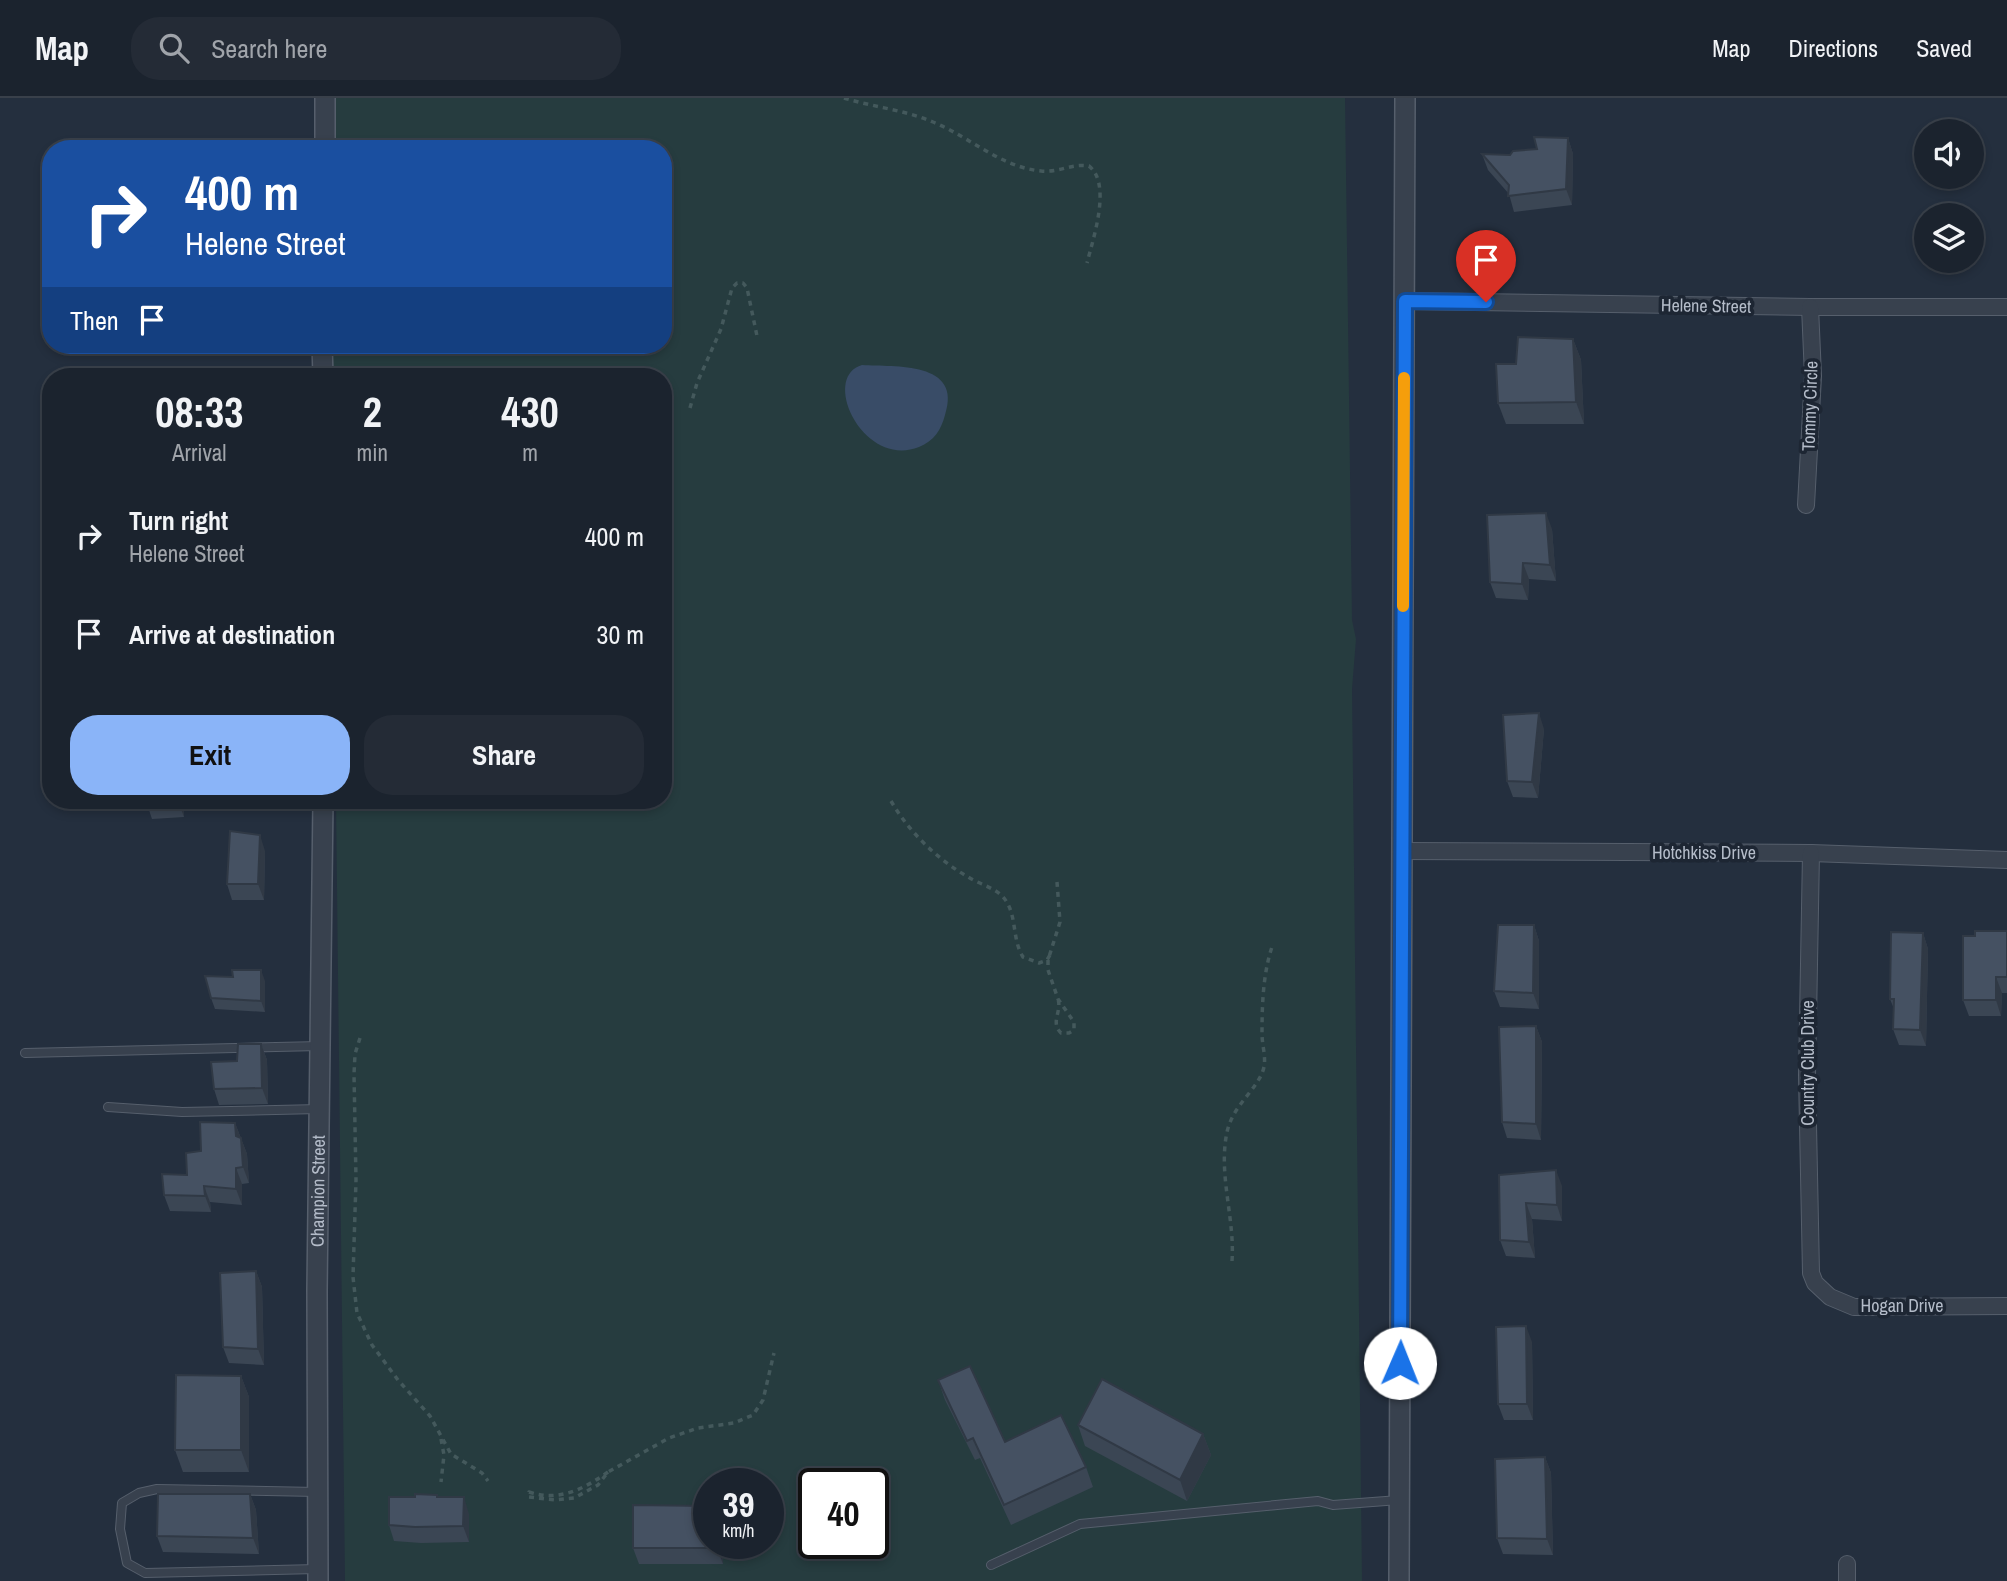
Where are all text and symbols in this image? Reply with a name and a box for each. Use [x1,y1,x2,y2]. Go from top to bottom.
search box [131,17,621,80]
text: Map [35,26,89,70]
icon: search [155,29,193,67]
text: Search here [211,31,327,66]
text: Map [1712,32,1750,64]
text: Directions [1788,32,1878,64]
text: Saved [1916,32,1972,64]
map controls [1914,119,1984,273]
button: sound [1914,119,1984,189]
text: 400 m [185,159,299,225]
icon: right [70,168,161,259]
button: layers [1914,203,1984,273]
text: Helene Street [185,222,345,265]
pin [1456,230,1516,302]
icon: arrive [1467,241,1505,279]
street label: Helene Street [1661,292,1751,319]
icon: arrive [133,301,171,339]
text: Then [70,303,119,338]
street label: Tommy Circle [1795,360,1824,451]
text: 08:33 [155,384,243,440]
text: 2 [363,384,382,440]
text: 430 [501,384,559,440]
text: Arrival [172,437,227,468]
text: min [357,437,388,468]
text: m [522,437,538,468]
text: Turn right [129,503,228,538]
icon: right [70,517,108,555]
text: 400 m [585,519,644,554]
text: Helene Street [129,538,244,569]
icon: arrive [70,615,108,653]
text: Arrive at destination [129,617,335,652]
text: 30 m [597,617,644,652]
button: Exit [70,715,350,795]
button: Share [364,715,644,795]
street label: Hotchkiss Drive [1652,840,1756,865]
street label: Country Club Drive [1795,1000,1820,1126]
street label: Champion Street [305,1135,331,1247]
street label: Hogan Drive [1861,1293,1943,1318]
position arrow [1363,1326,1437,1400]
speed limit sign: 40 [798,1468,889,1559]
text: 39 [723,1481,754,1528]
text: km/h [723,1518,755,1543]

